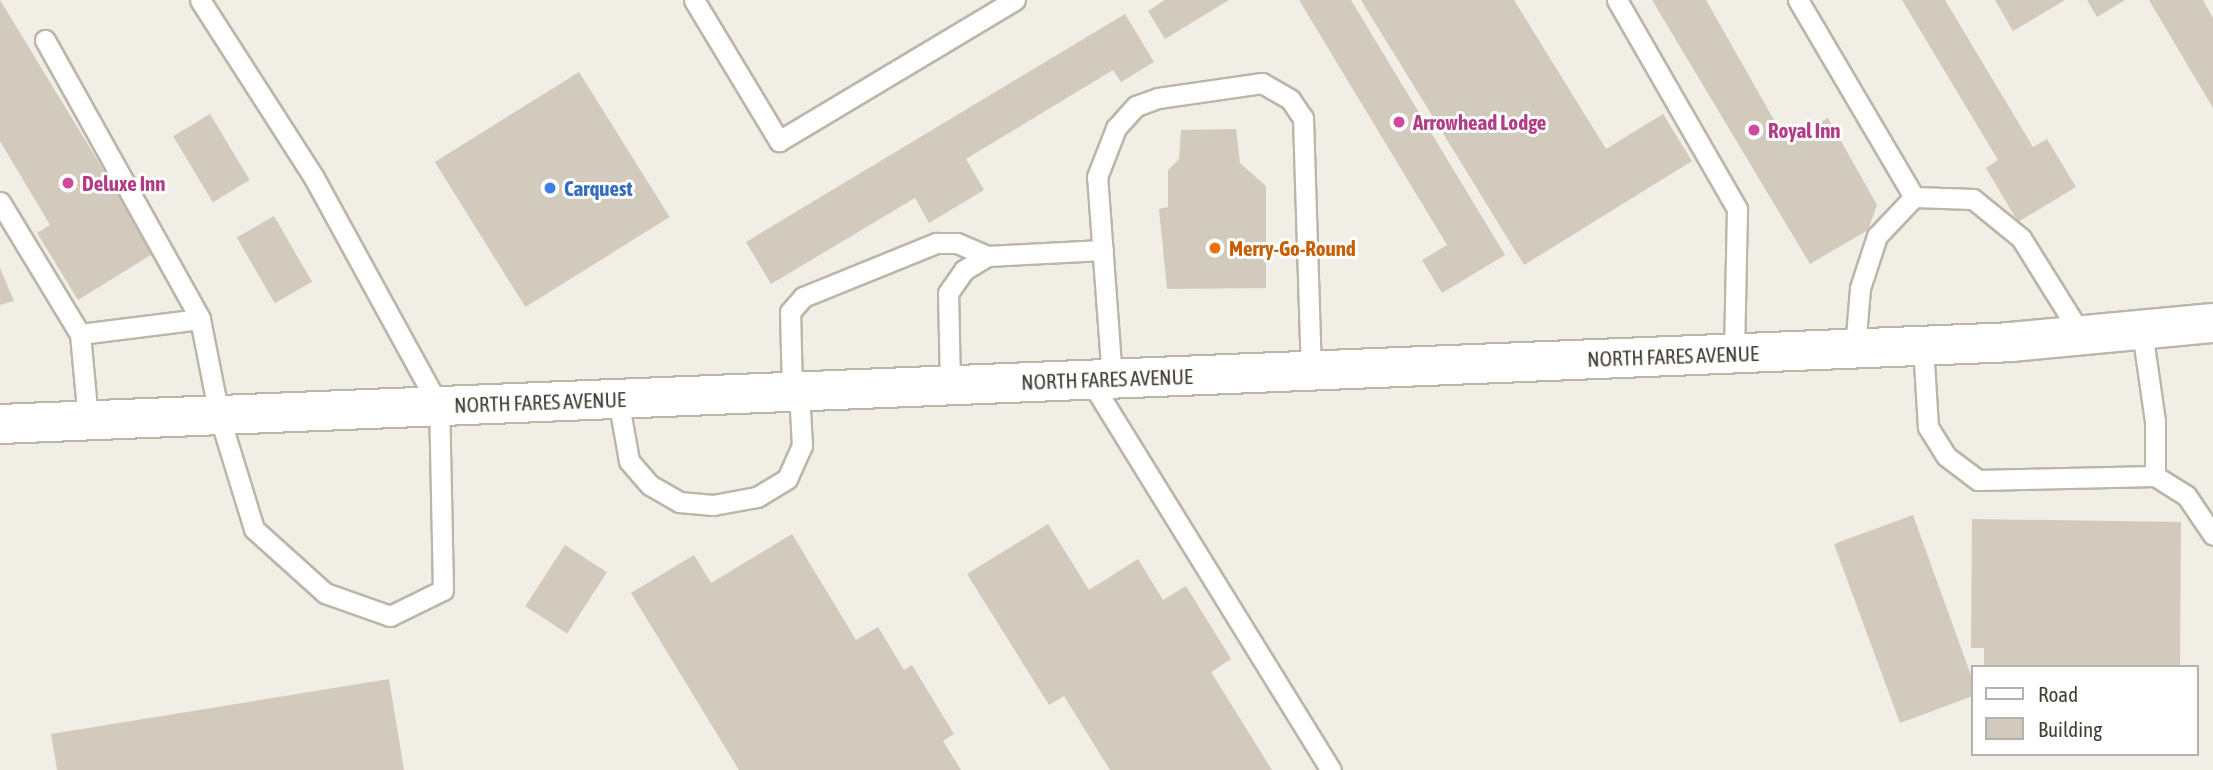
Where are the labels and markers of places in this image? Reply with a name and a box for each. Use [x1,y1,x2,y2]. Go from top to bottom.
place label: Arrowhead Lodge [1413,109,1546,135]
marker: Arrowhead Lodge [1391,114,1407,130]
place label: Royal Inn [1768,117,1841,143]
marker: Royal Inn [1746,122,1762,138]
place label: Deluxe Inn [82,170,165,196]
marker: Deluxe Inn [60,175,76,191]
place label: Carquest [564,175,633,201]
marker: Carquest [542,180,558,196]
place label: Merry-Go-Round [1229,235,1356,261]
marker: Merry-Go-Round [1207,240,1223,256]

